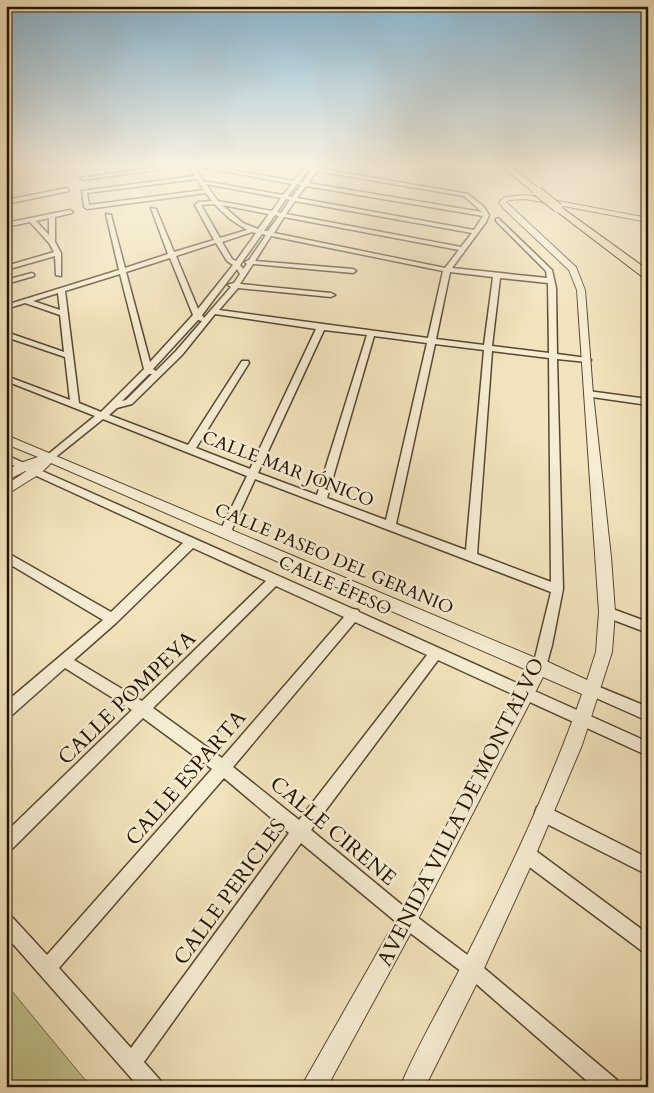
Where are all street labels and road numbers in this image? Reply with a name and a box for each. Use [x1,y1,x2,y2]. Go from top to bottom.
street label: CALLE MAR JÓNICO [198,425,378,513]
street label: CALLE PASEO DEL GERANIO [211,497,457,621]
street label: CALLE ÉFESO [274,550,396,622]
street label: CALLE POMPEYA [52,625,202,771]
street label: AVENIDA VILLA DE MONTALVO [370,653,552,971]
street label: CALLE ESPARTA [119,704,253,852]
street label: CALLE CIRENE [264,770,402,892]
street label: CALLE PERICLES [167,813,293,971]

